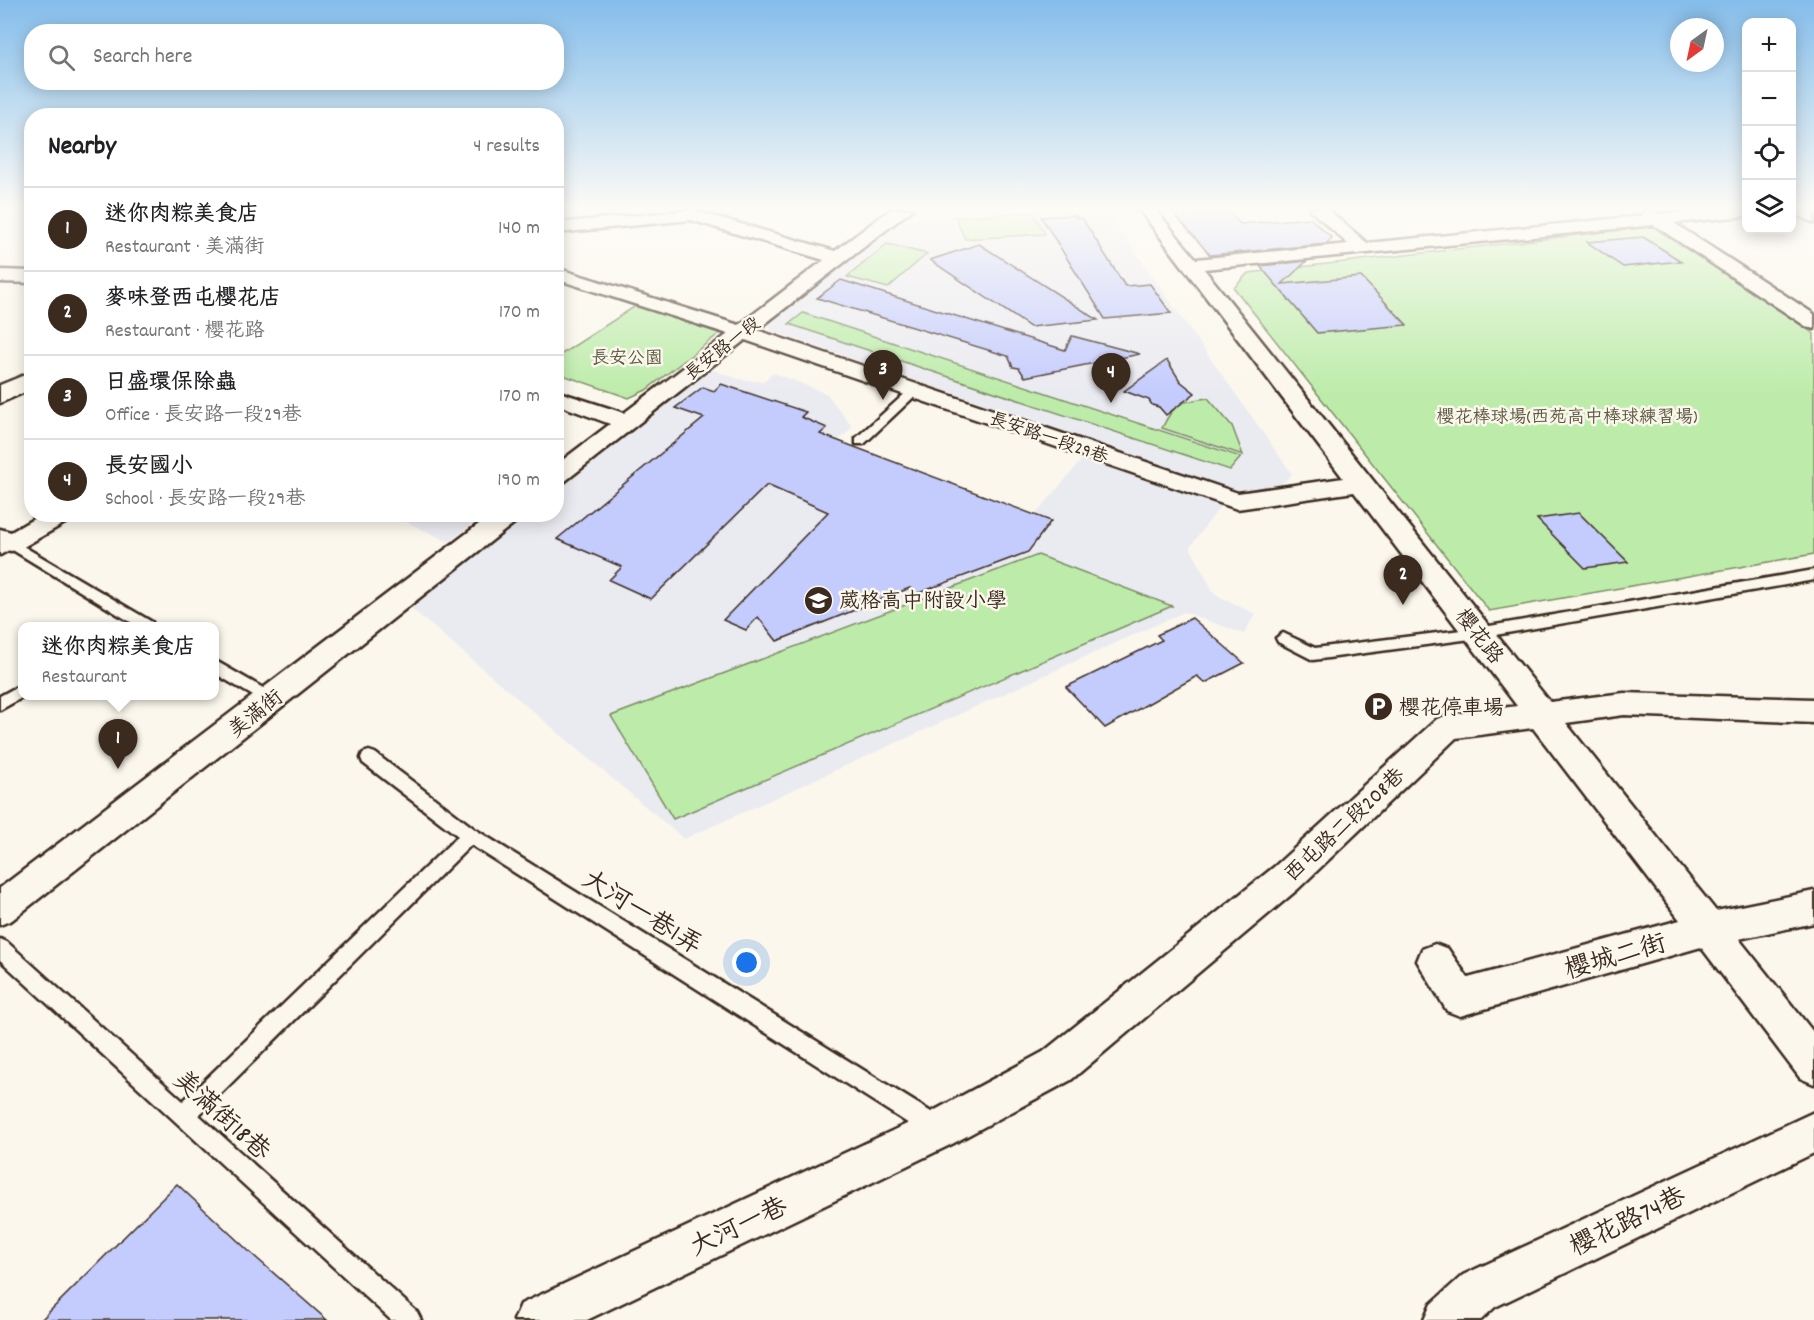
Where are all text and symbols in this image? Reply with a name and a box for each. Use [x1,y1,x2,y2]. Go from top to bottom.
north arrow [1670,18,1724,72]
map controls [1742,18,1796,234]
button: + [1742,18,1796,72]
search box [24,24,564,90]
icon: search [45,41,78,74]
text: Search here [93,42,192,73]
button: − [1742,72,1796,126]
button: locate [1742,126,1796,180]
text: Nearby [48,129,116,166]
text: 4 results [473,133,540,161]
button: layers [1742,180,1796,234]
text: 迷你肉粽美食店 [105,200,259,231]
text: 1 [65,215,70,243]
text: 140 m [498,215,540,243]
text: Restaurant · 美滿街 [105,234,265,262]
text: 麥味登西屯櫻花店 [105,284,281,315]
text: 2 [63,299,72,327]
text: 170 m [499,299,540,327]
street label: 長安路一段 [680,312,767,388]
text: Restaurant · 櫻花路 [105,318,265,346]
park label: 長安公園 [591,347,663,372]
pin: 3 [864,350,902,400]
pin: 4 [1092,354,1130,403]
text: 日盛環保除蟲 [105,368,237,399]
text: 3 [63,383,72,411]
text: 170 m [499,383,540,411]
text: Office · 長安路一段29巷 [105,402,302,430]
park label: 櫻花棒球場(西苑高中棒球練習場) [1437,406,1698,431]
street label: 長安路一段29巷 [985,407,1111,471]
text: 長安國小 [105,452,193,483]
text: 4 [63,467,72,495]
text: 190 m [497,467,540,495]
text: School · 長安路一段29巷 [105,486,305,514]
pin: 2 [1384,556,1422,605]
school or university icon: 葳格高中附設小學 [802,584,834,616]
place label: 葳格高中附設小學 [839,588,1007,618]
street label: 櫻花路 [1446,604,1509,672]
popup [18,622,219,700]
text: 迷你肉粽美食店 [41,633,196,664]
text: Restaurant [41,664,127,692]
street label: 美滿街 [223,684,291,747]
parking icon: 櫻花停車場 [1362,691,1394,723]
place label: 櫻花停車場 [1399,695,1504,725]
pin: 1 [98,720,138,769]
street label: 西屯路二段208巷 [1279,762,1413,890]
street label: 大河一巷1弄 [574,862,708,966]
street label: 櫻城二街 [1561,926,1671,990]
your location [732,948,761,977]
street label: 美滿街18巷 [164,1063,278,1171]
street label: 櫻花路74巷 [1564,1179,1693,1267]
street label: 大河一巷 [685,1189,794,1267]

